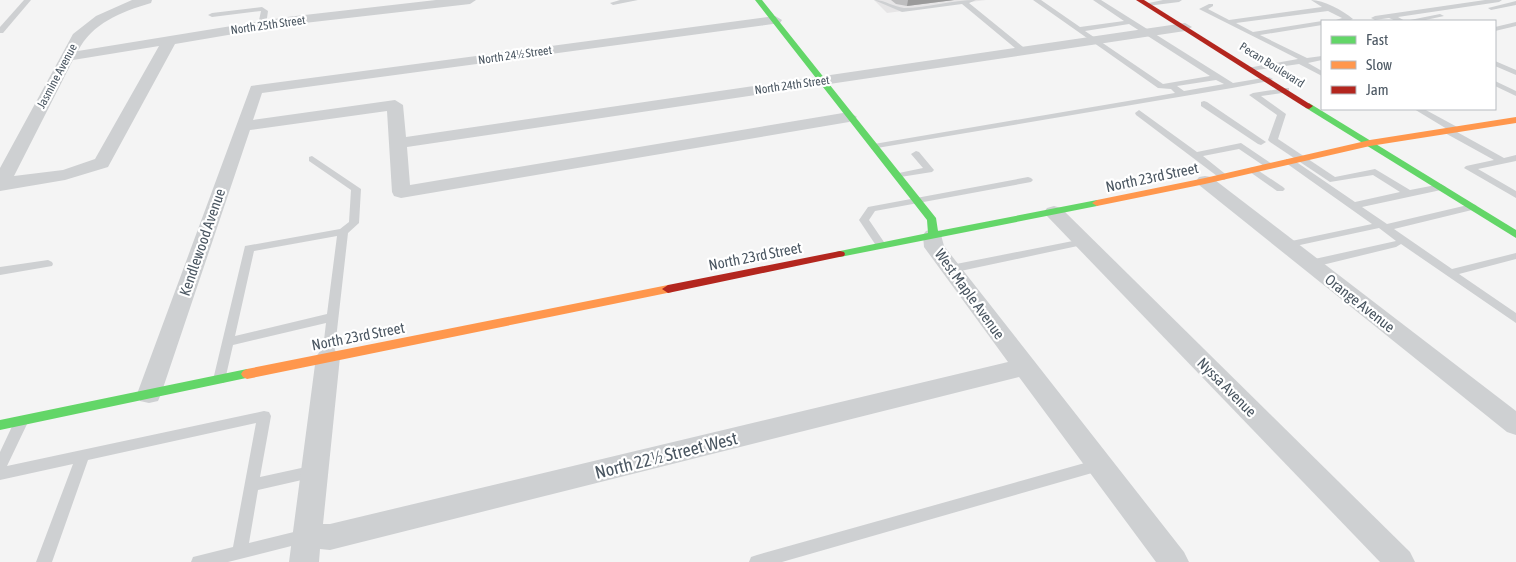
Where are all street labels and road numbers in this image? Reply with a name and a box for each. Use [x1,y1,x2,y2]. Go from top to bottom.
street label: North 25th Street [230,13,307,37]
street label: Pecan Boulevard [1237,40,1307,90]
street label: Jasmine Avenue [34,41,80,111]
street label: North 24½ Street [477,43,553,67]
street label: North 24th Street [754,73,831,97]
street label: North 23rd Street [1104,159,1200,195]
street label: Kendlewood Avenue [176,186,228,298]
street label: North 23rd Street [707,239,803,273]
street label: West Maple Avenue [932,246,1009,343]
street label: Orange Avenue [1322,271,1398,336]
street label: North 23rd Street [310,319,406,353]
street label: Nyssa Avenue [1194,354,1260,420]
street label: North 22½ Street West [593,427,739,483]

